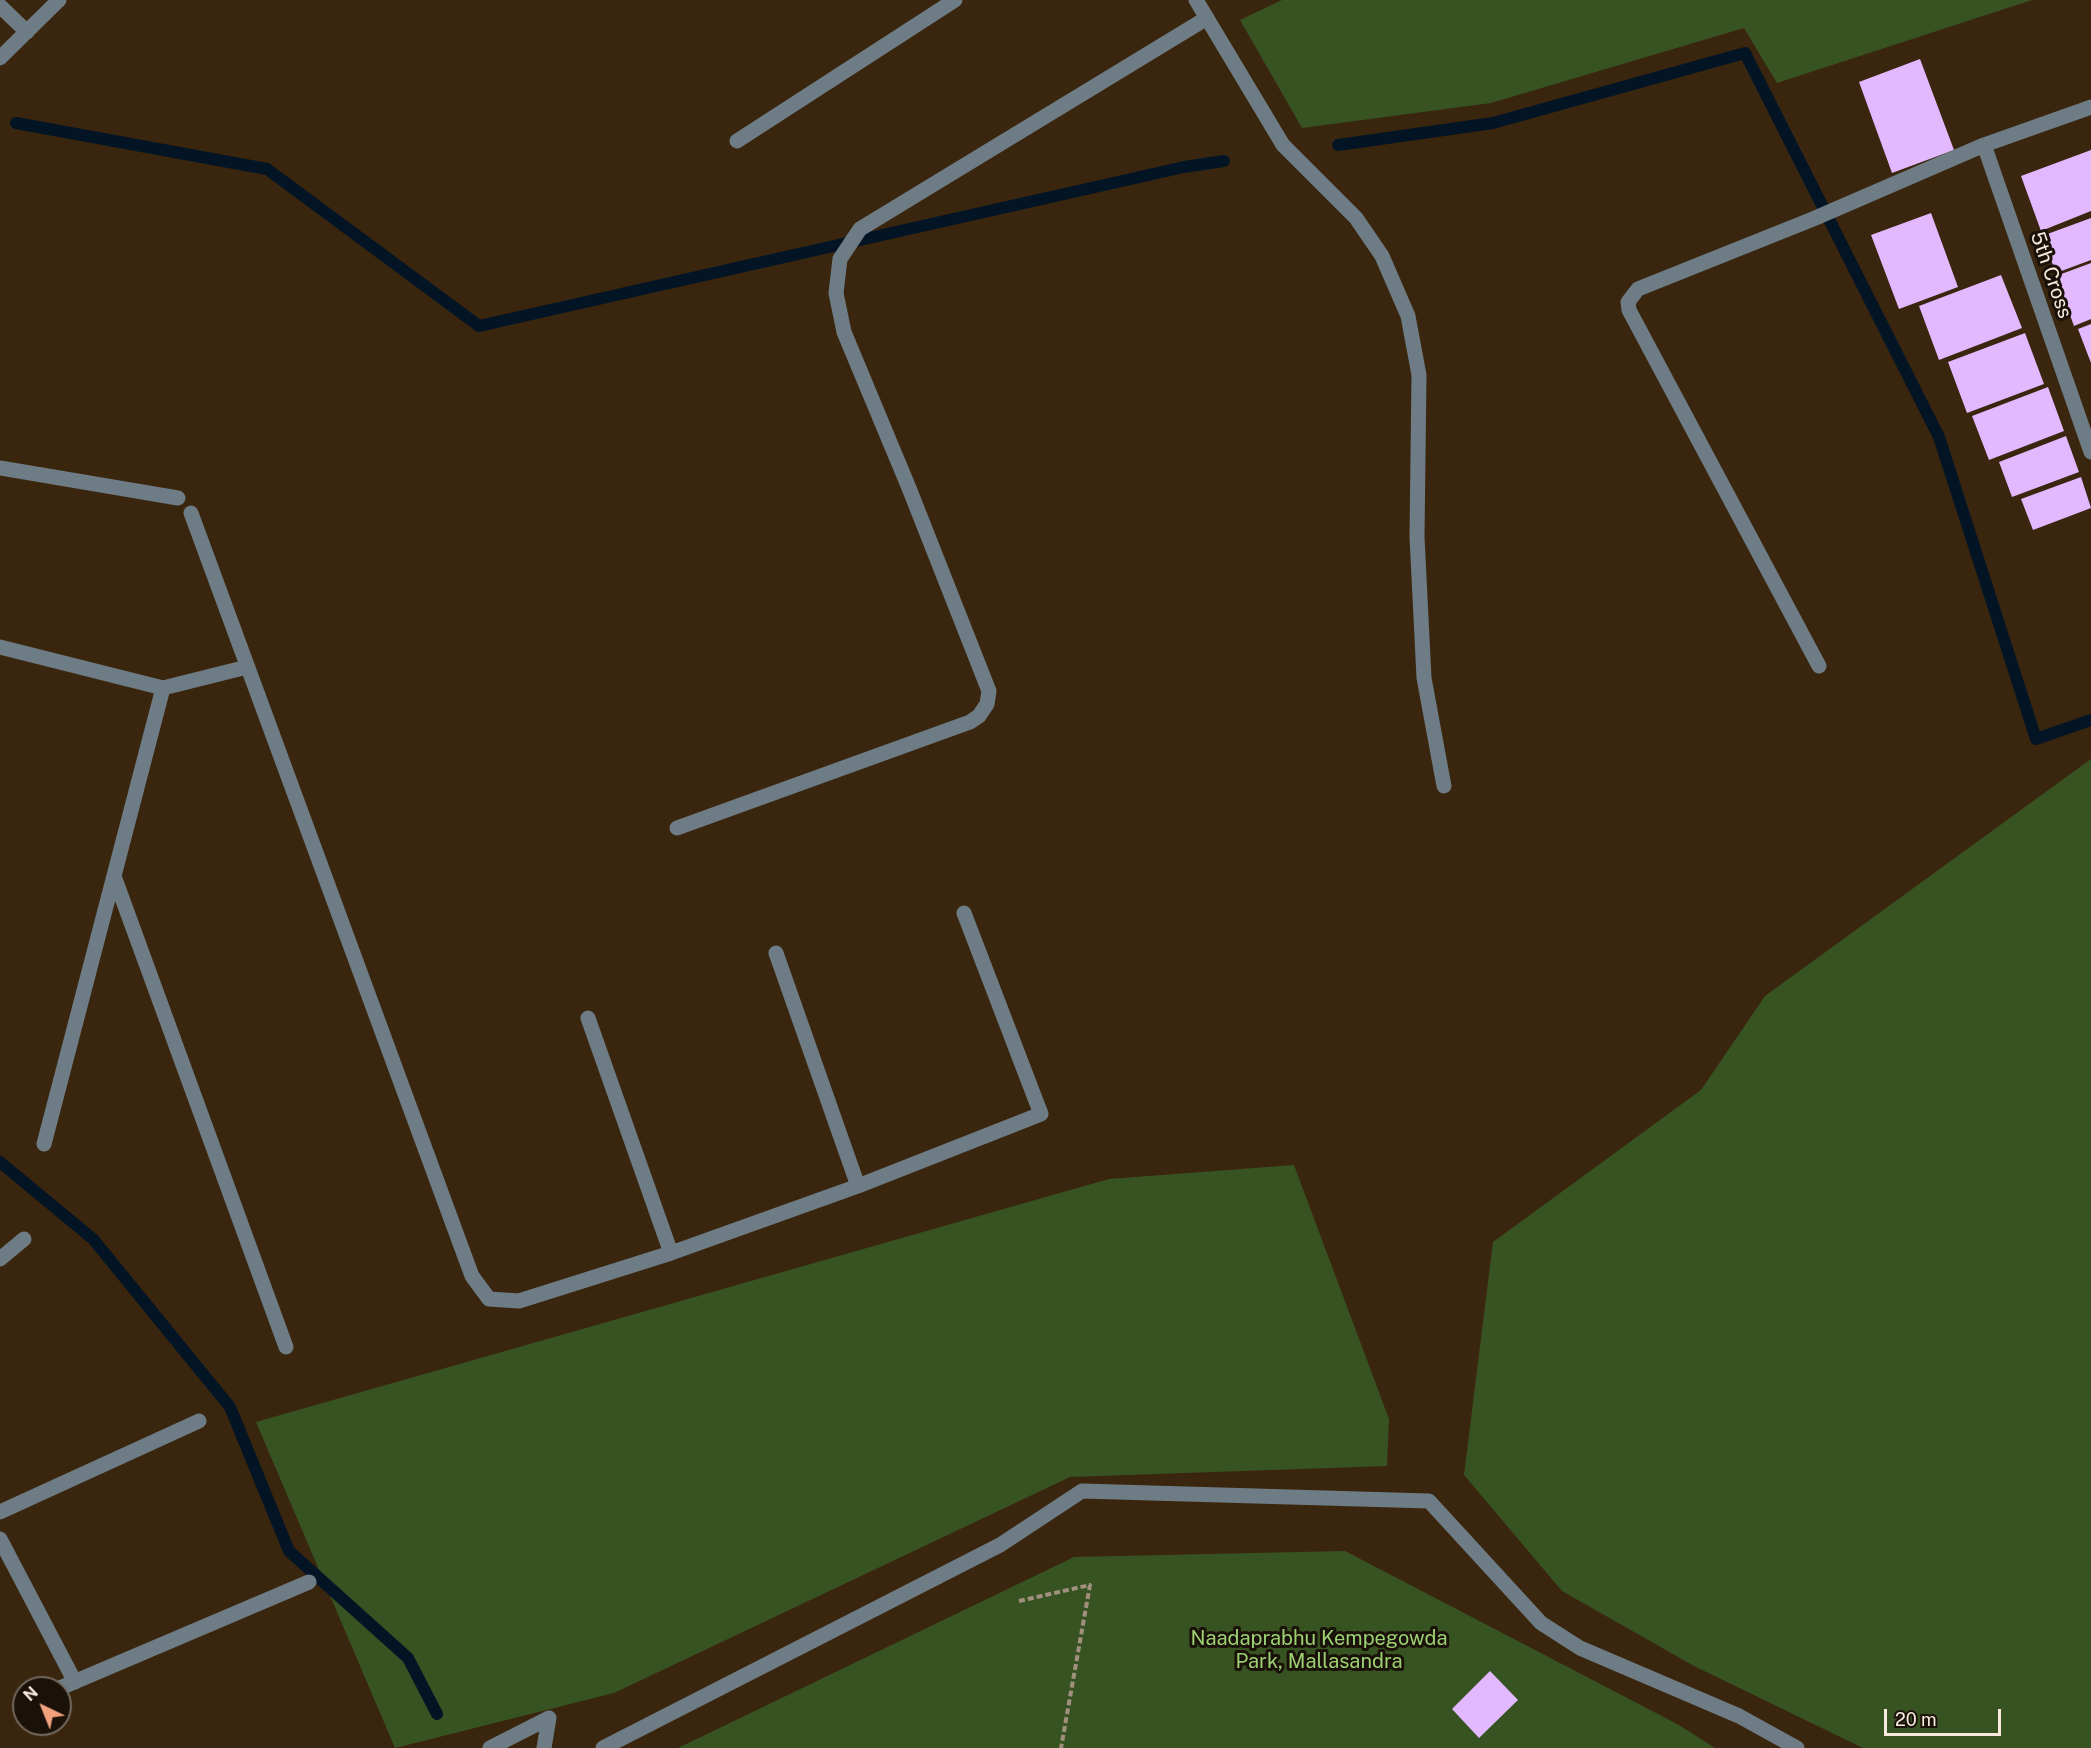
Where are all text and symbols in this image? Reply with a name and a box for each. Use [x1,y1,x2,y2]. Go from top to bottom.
street label: 5th Cross [2025,229,2077,321]
park label: Naadaprabhu Kempegowda Park, Mallasandra [1191,1627,1447,1674]
north arrow [12,1676,72,1736]
text: N [20,1683,42,1705]
scale bar [1887,1697,2004,1735]
text: 20 m [1895,1709,1937,1730]

